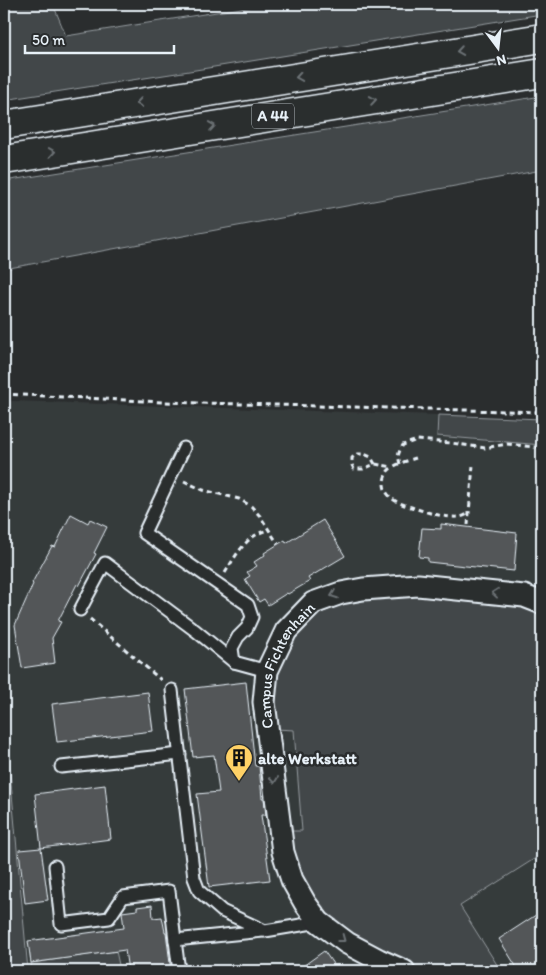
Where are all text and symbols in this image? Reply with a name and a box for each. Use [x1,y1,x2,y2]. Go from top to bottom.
scale bar [25,22,174,54]
north arrow [474,22,524,72]
text: 50 m [32,31,65,49]
one-way arrow [455,46,464,56]
text: N [494,51,508,70]
one-way arrow [295,72,304,82]
one-way arrow [369,95,377,106]
one-way arrow [134,98,143,108]
road number: A 44 [252,104,294,128]
one-way arrow [208,121,217,131]
one-way arrow [48,147,56,158]
one-way arrow [491,588,499,599]
one-way arrow [330,589,339,600]
street label: Campus Fichtenhain [254,598,319,730]
building icon: alte Werkstatt [224,743,254,782]
place label: alte Werkstatt [258,749,358,768]
one-way arrow [268,776,279,784]
one-way arrow [336,933,346,942]

